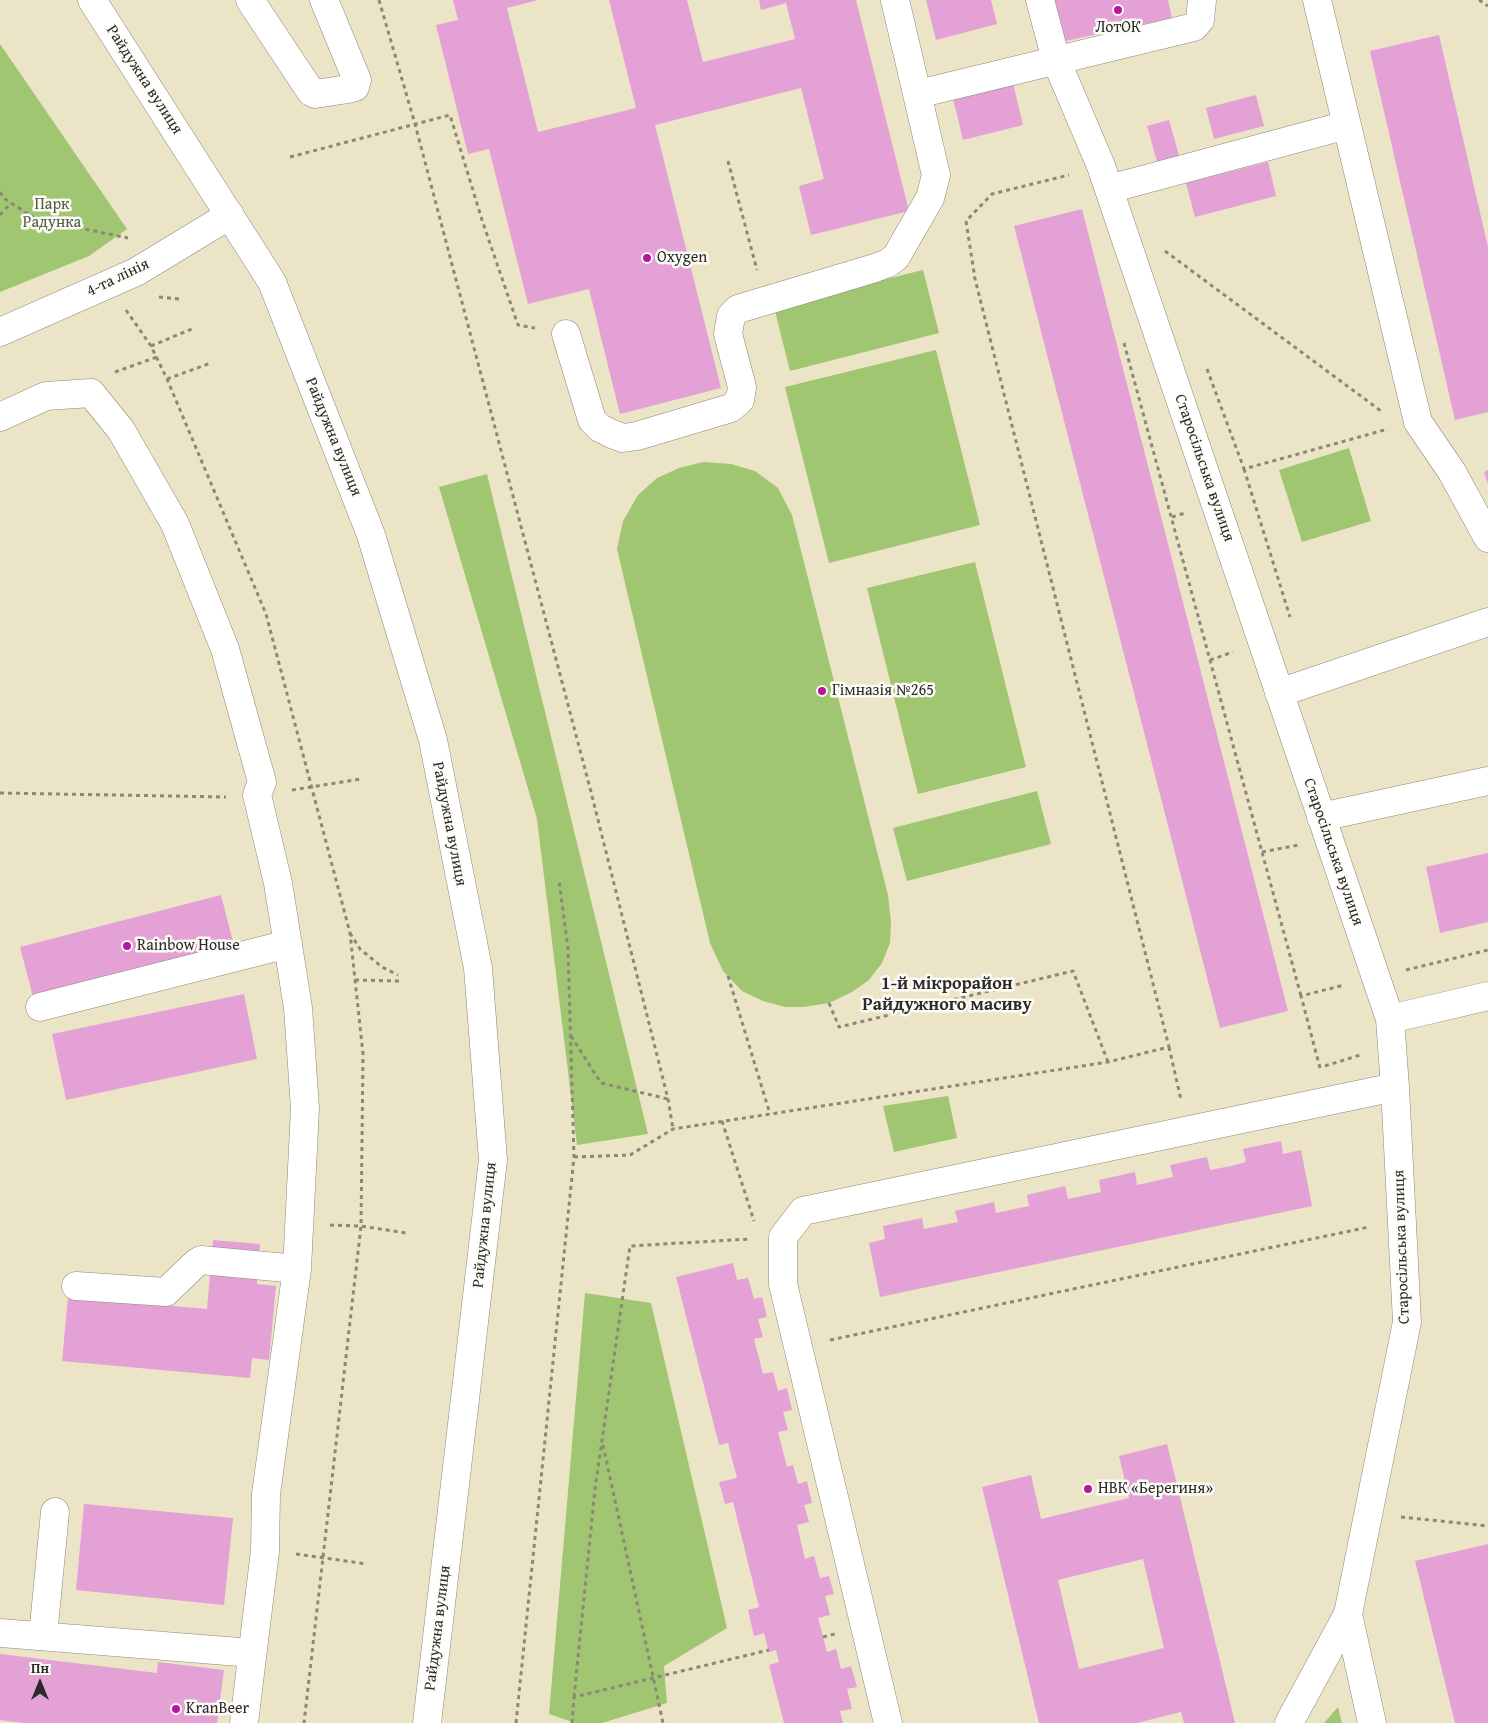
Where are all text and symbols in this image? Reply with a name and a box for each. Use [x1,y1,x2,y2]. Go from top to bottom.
marker: ЛотОК [1112,4,1124,16]
place label: ЛотОК [1095,18,1141,38]
street label: Райдужна вулиця [102,22,186,138]
park label: Парк Радунка [23,195,81,233]
place label: Oxygen [657,248,707,268]
marker: Oxygen [641,252,653,264]
street label: 4-та лінія [84,255,152,301]
street label: Райдужна вулиця [300,375,366,499]
street label: Старосільська вулиця [1170,392,1238,544]
place label: Гімназія №265 [832,681,934,701]
marker: Гімназія №265 [816,685,828,697]
street label: Райдужна вулиця [428,760,470,888]
street label: Старосільська вулиця [1299,776,1367,928]
place label: Rainbow House [137,936,240,956]
marker: Rainbow House [121,940,133,952]
district label: 1-й мікрорайон Райдужного масиву [862,973,1032,1016]
street label: Райдужна вулиця [469,1161,501,1289]
street label: Старосільська вулиця [1390,1170,1414,1324]
place label: НВК «Берегиня» [1098,1479,1213,1499]
marker: НВК «Берегиня» [1082,1483,1094,1495]
street label: Райдужна вулиця [421,1564,455,1692]
north arrow [15,1658,65,1708]
text: Пн [31,1658,49,1678]
place label: KranBeer [186,1699,249,1719]
marker: KranBeer [170,1703,182,1715]

